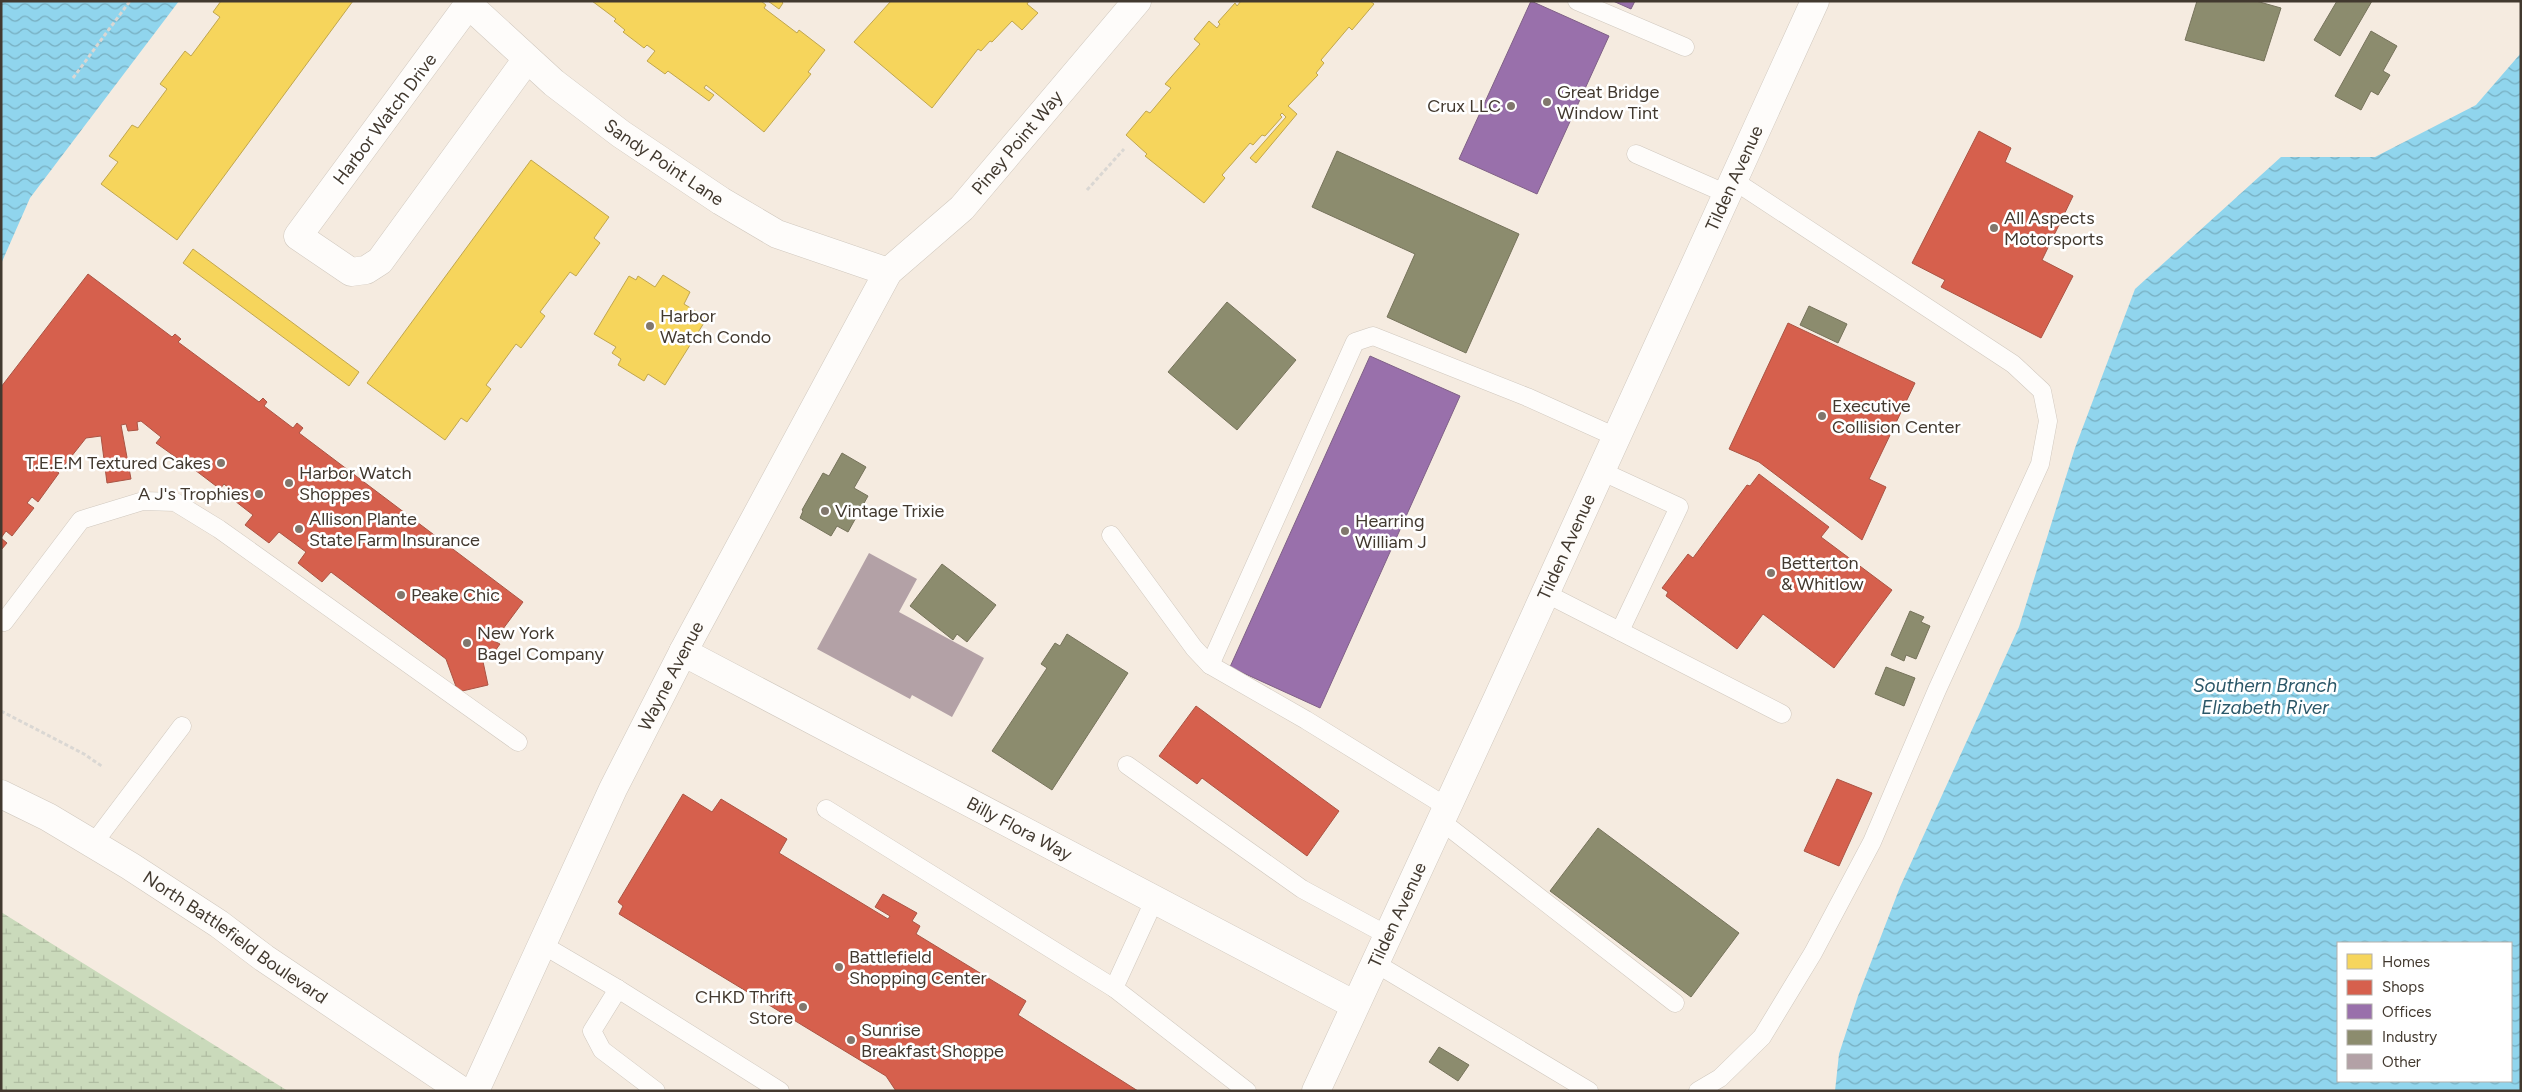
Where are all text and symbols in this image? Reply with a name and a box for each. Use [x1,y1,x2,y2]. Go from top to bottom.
street label: Harbor Watch Drive [328,49,442,189]
place label: Great Bridge Window Tint [1557,81,1659,124]
street label: Piney Point Way [967,86,1068,199]
place label: Crux LLC [1427,95,1501,117]
marker: Great Bridge Window Tint [1541,96,1553,108]
marker: Crux LLC [1505,100,1517,112]
street label: Sandy Point Lane [600,114,728,211]
street label: Tilden Avenue [1701,122,1768,235]
place label: All Aspects Motorsports [2004,207,2104,250]
marker: All Aspects Motorsports [1988,222,2000,234]
place label: Harbor Watch Condo [660,305,771,348]
marker: Harbor Watch Condo [644,320,656,332]
place label: Executive Collision Center [1832,395,1961,438]
marker: Executive Collision Center [1816,410,1828,422]
place label: T.E.E.M Textured Cakes [25,452,211,474]
marker: T.E.E.M Textured Cakes [215,457,227,469]
place label: Harbor Watch Shoppes [299,462,412,505]
marker: Harbor Watch Shoppes [283,477,295,489]
place label: A J's Trophies [138,483,249,505]
marker: A J's Trophies [253,488,265,500]
street label: Tilden Avenue [1533,490,1600,603]
place label: Vintage Trixie [835,500,945,522]
marker: Vintage Trixie [819,505,831,517]
place label: Allison Plante State Farm Insurance [309,508,480,551]
place label: Hearring William J [1355,510,1427,553]
marker: Allison Plante State Farm Insurance [293,523,305,535]
marker: Hearring William J [1339,525,1351,537]
place label: Betterton & Whitlow [1781,552,1864,595]
marker: Betterton & Whitlow [1765,567,1777,579]
place label: Peake Chic [411,584,500,606]
marker: Peake Chic [395,589,407,601]
street label: Wayne Avenue [634,617,709,735]
place label: New York Bagel Company [477,622,604,665]
marker: New York Bagel Company [461,637,473,649]
water label: Southern Branch Elizabeth River [2193,674,2337,719]
street label: Billy Flora Way [963,792,1076,866]
street label: Tilden Avenue [1364,858,1431,971]
street label: North Battlefield Boulevard [139,866,332,1008]
legend [2337,942,2512,1082]
place label: Battlefield Shopping Center [849,946,987,989]
text: Homes [2382,953,2430,971]
marker: Battlefield Shopping Center [833,961,845,973]
text: Shops [2382,978,2424,996]
place label: CHKD Thrift Store [695,986,793,1029]
marker: CHKD Thrift Store [797,1001,809,1013]
text: Offices [2382,1003,2432,1021]
place label: Sunrise Breakfast Shoppe [861,1019,1004,1062]
text: Industry [2382,1028,2437,1046]
marker: Sunrise Breakfast Shoppe [845,1034,857,1046]
text: Other [2382,1053,2421,1071]

